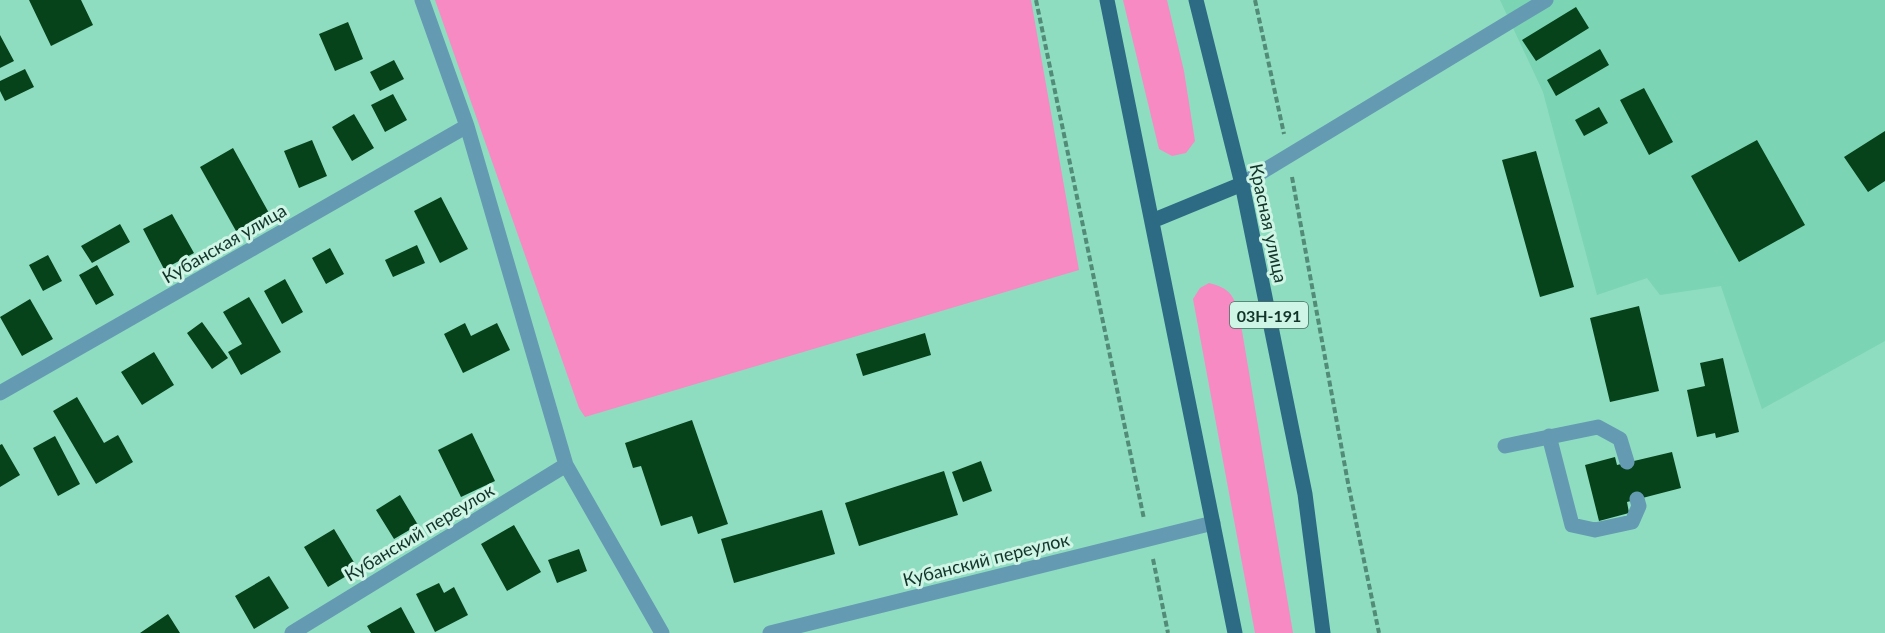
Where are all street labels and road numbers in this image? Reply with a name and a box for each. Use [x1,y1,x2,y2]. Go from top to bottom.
street label: Красная улица [1246,161,1292,285]
street label: Кубанская улица [158,199,290,287]
road number: 03Н-191 [1230,302,1308,328]
street label: Кубанский переулок [340,478,498,585]
street label: Кубанский переулок [900,528,1072,590]

